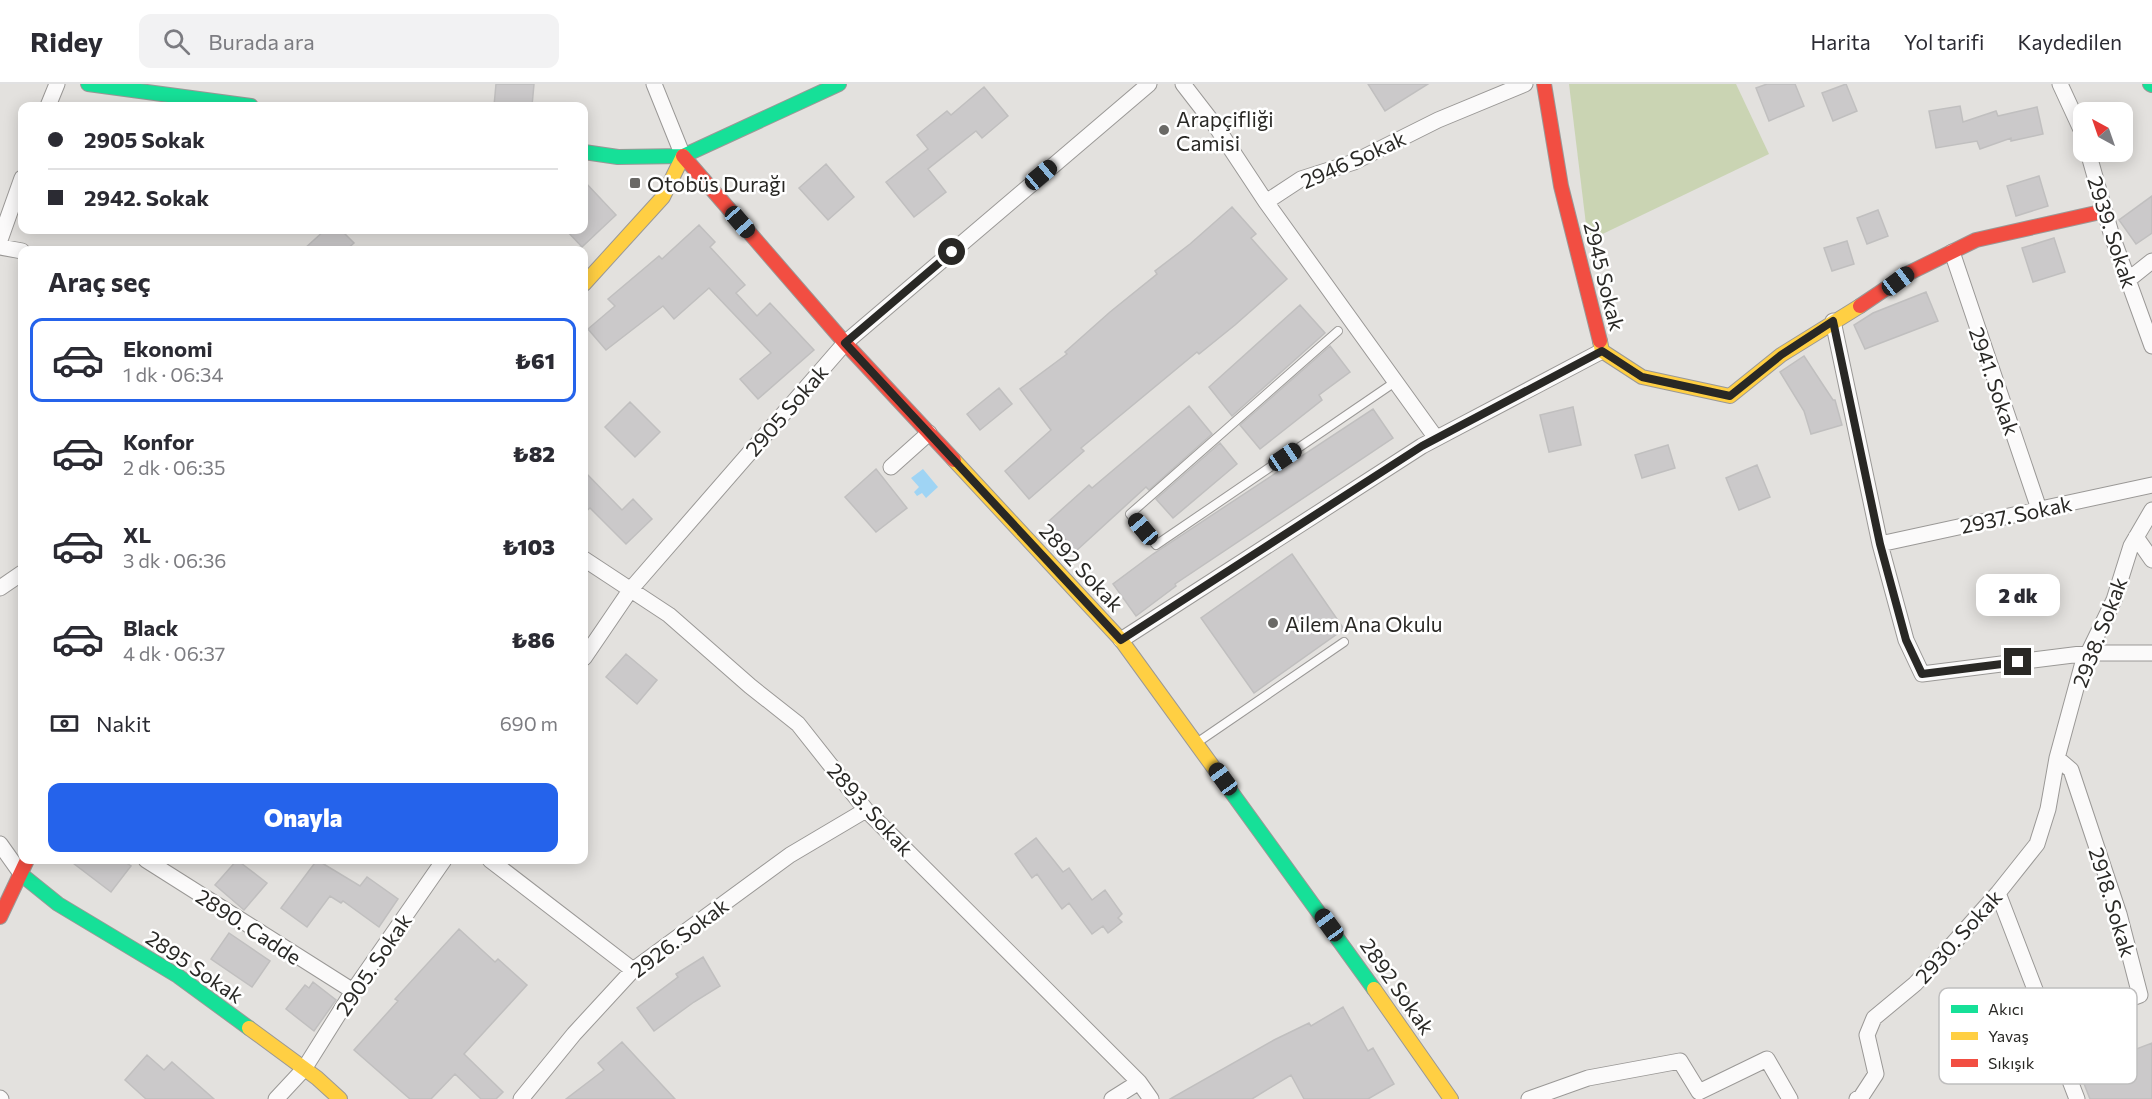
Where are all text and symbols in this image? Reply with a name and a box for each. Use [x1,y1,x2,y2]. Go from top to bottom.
search box [139,14,559,68]
text: Ridey [30,24,103,58]
icon: search [160,25,193,58]
text: Burada ara [208,28,315,55]
text: Harita [1811,29,1871,54]
text: Yol tarifi [1904,29,1984,54]
text: Kaydedilen [2017,29,2122,54]
north arrow [2073,102,2133,162]
map controls [2073,102,2133,162]
place label: Arapçifliği Camisi [1176,106,1274,155]
marker: Arapçifliği Camisi [1157,123,1171,137]
street label: 2946 Sokak [1297,125,1409,193]
text: 2905 Sokak [84,126,205,153]
car [1021,157,1061,193]
place label: Otobüs Durağı [647,171,786,196]
street label: 2939. Sokak [2083,173,2143,291]
marker: Otobüs Durağı [628,176,642,190]
text: 2942. Sokak [84,184,209,211]
car [721,203,759,241]
street label: 2945 Sokak [1579,219,1631,333]
route start [938,238,965,265]
car [1878,263,1918,299]
text: Araç seç [48,265,151,298]
street label: 2941. Sokak [1965,324,2025,438]
icon: car [51,333,105,387]
text: Ekonomi [123,335,213,362]
text: ₺61 [515,347,555,374]
street label: 2905 Sokak [740,359,832,461]
text: 1 dk · 06:34 [123,362,223,386]
icon: car [51,426,105,480]
text: Konfor [123,428,194,455]
car [1265,439,1305,475]
text: ₺82 [512,440,555,467]
text: 2 dk · 06:35 [123,455,226,479]
street label: 2937. Sokak [1958,490,2074,538]
car [1125,509,1161,549]
street label: 2892 Sokak [1035,518,1129,616]
icon: car [51,519,105,573]
text: XL [123,521,151,548]
text: ₺103 [502,533,555,560]
text: 3 dk · 06:36 [123,548,226,572]
street label: 2938. Sokak [2067,573,2131,691]
callout: 2 dk [1976,575,2060,617]
text: 2 dk [1999,583,2037,607]
place label: Ailem Ana Okulu [1285,611,1443,636]
icon: car [51,612,105,666]
text: Black [123,614,178,641]
marker: Ailem Ana Okulu [1266,616,1280,630]
text: ₺86 [511,626,555,653]
text: 4 dk · 06:37 [123,641,225,665]
route end [2004,648,2031,675]
icon: cash [48,707,81,740]
text: Nakit [96,710,151,737]
text: 690 m [500,711,558,735]
street label: 2893. Sokak [823,757,919,861]
car [1205,759,1241,799]
button: Onayla [48,783,558,852]
street label: 2918. Sokak [2084,844,2142,960]
street label: 2890. Cadde [192,883,306,969]
street label: 2930. Sokak [1910,884,2006,988]
street label: 2926. Sokak [625,892,733,982]
car [1311,905,1347,945]
street label: 2905. Sokak [330,908,416,1020]
street label: 2895 Sokak [142,924,248,1008]
street label: 2892 Sokak [1356,933,1440,1039]
legend [1939,988,2137,1084]
text: Akıcı [1988,999,2024,1018]
text: Yavaş [1988,1026,2029,1045]
text: Sıkışık [1988,1053,2035,1072]

